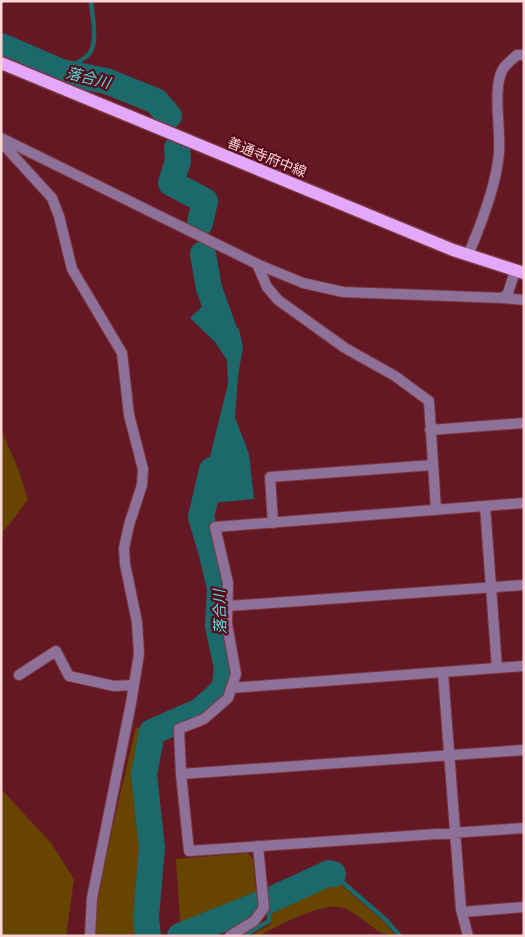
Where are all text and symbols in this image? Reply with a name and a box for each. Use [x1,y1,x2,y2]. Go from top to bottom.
water label: 落合川 [64,64,114,93]
street label: 善通寺府中線 [225,134,309,180]
water label: 落合川 [210,587,230,635]

